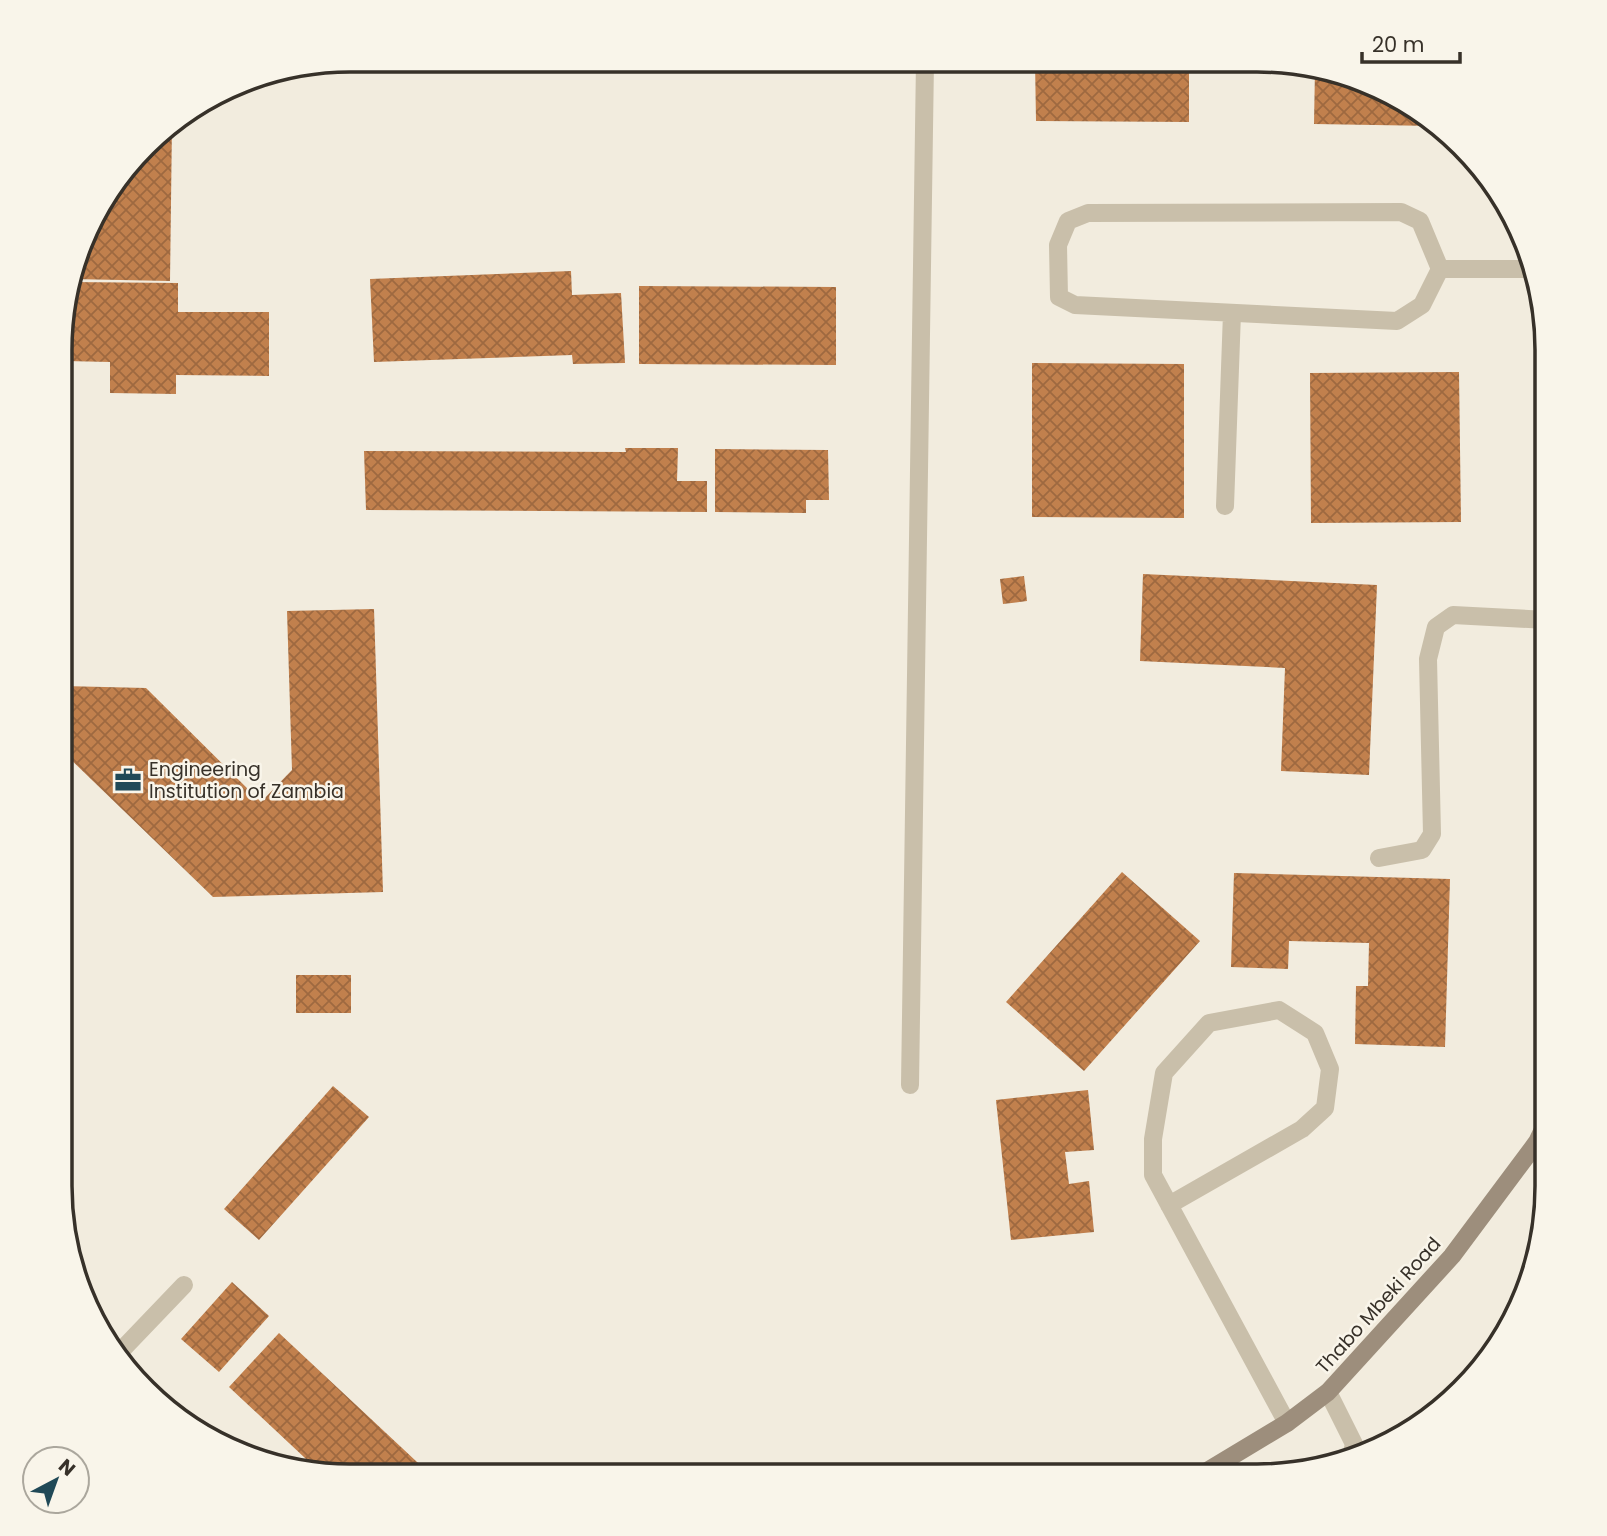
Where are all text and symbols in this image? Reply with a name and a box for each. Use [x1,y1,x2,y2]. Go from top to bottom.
scale bar [1362,21,1460,65]
text: 20 m [1372,30,1425,59]
place label: Engineering Institution of Zambia [149,756,344,805]
office icon: Engineering Institution of Zambia [113,765,143,795]
street label: Thabo Mbeki Road [1310,1231,1447,1379]
north arrow [21,1445,91,1515]
text: N [53,1453,81,1482]

